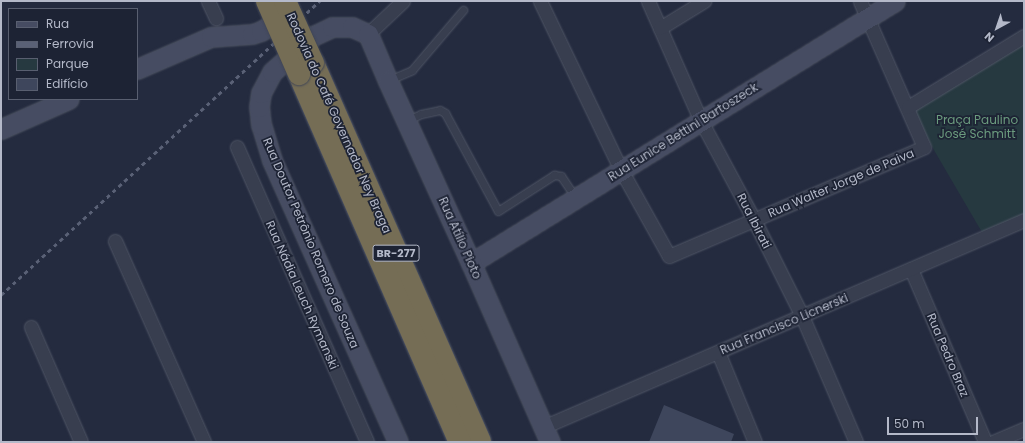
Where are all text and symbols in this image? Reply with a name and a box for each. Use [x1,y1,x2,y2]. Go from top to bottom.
legend [8,8,138,100]
north arrow [977,8,1017,48]
street label: Rodovia do Café Governador Ney Braga [284,11,394,235]
text: Rua [46,15,69,32]
text: N [981,28,998,46]
text: Ferrovia [46,35,94,52]
text: Parque [46,55,89,72]
text: Edifício [46,75,88,92]
street label: Rua Eunice Bettini Bartoszeck [606,80,760,184]
park label: Praça Paulino José Schmitt [936,113,1018,141]
street label: Rua Doutor Petrônio Romero de Souza [260,136,362,350]
street label: Rua Walter Jorge de Paiva [766,146,916,220]
street label: Rua Ibirati [734,191,774,251]
street label: Rua Atílio Pioto [436,195,484,281]
street label: Rua Nádia Leuch Rymanski [263,218,341,372]
road number: BR-277 [372,244,420,262]
street label: Rua Francisco Licnerski [718,290,850,358]
street label: Rua Pedro Braz [924,311,972,399]
scale bar [889,409,980,435]
text: 50 m [894,415,925,432]

